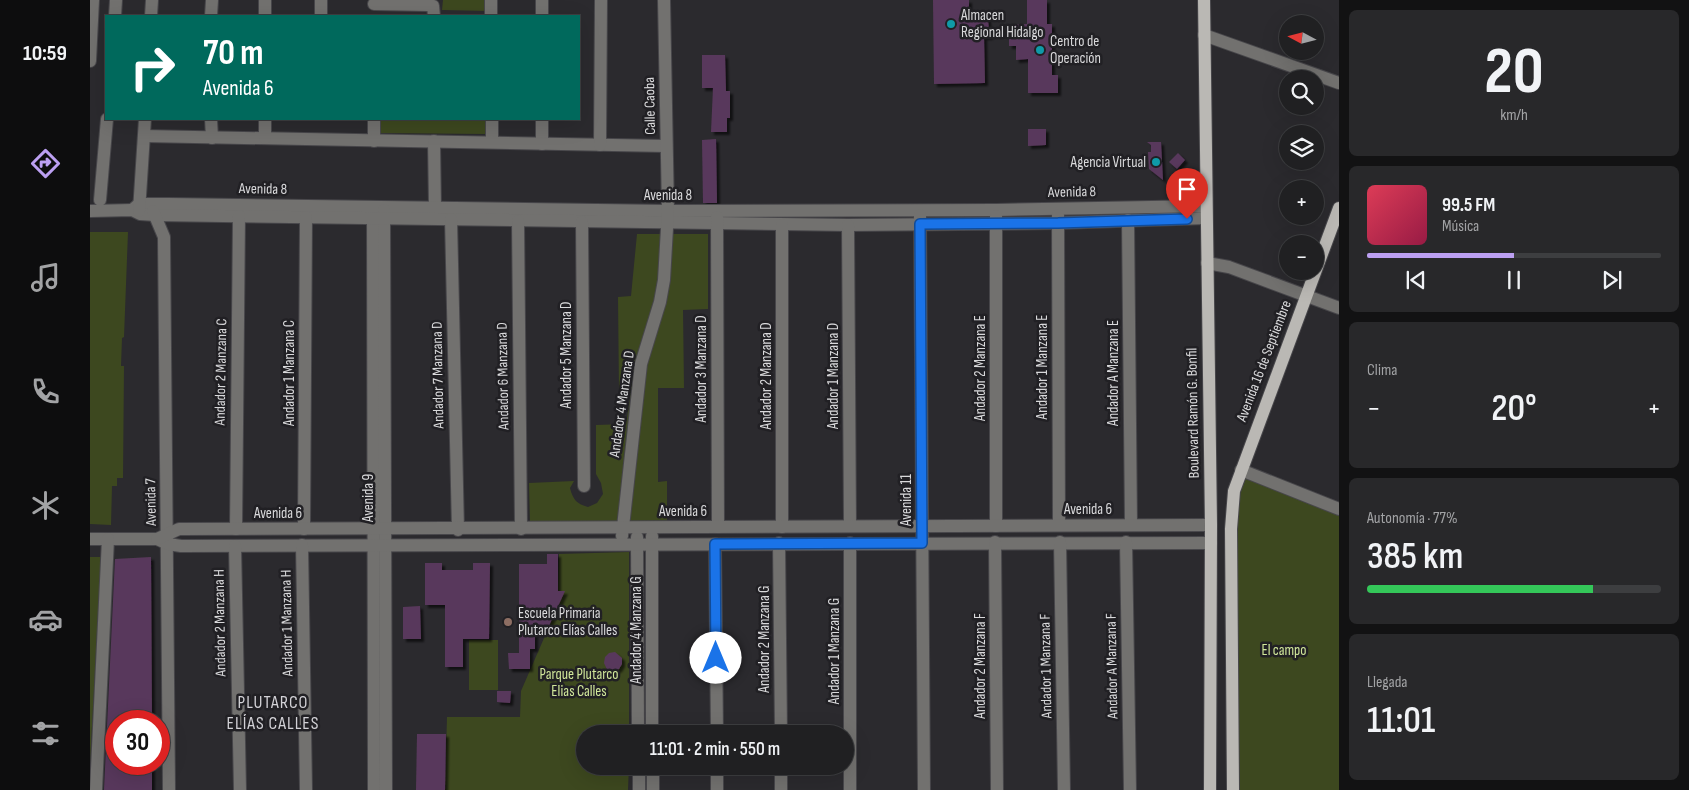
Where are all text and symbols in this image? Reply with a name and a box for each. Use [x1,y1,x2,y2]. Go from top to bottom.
place label: Almacen Regional Hidalgo [960,6,1044,42]
north arrow [1279,15,1324,60]
map controls [1279,15,1324,280]
marker: Almacen Regional Hidalgo [945,18,957,30]
text: 70 m [203,32,263,75]
place label: Centro de Operación [1050,32,1101,68]
text: 20 [1484,34,1544,112]
icon: right [120,35,185,100]
text: 10:59 [23,40,67,67]
marker: Centro de Operación [1034,44,1046,56]
button: search [1279,70,1324,115]
text: Avenida 6 [203,75,274,102]
street label: Calle Caoba [640,77,660,135]
text: km/h [1500,106,1528,125]
button: layers [1279,125,1324,170]
icon: directions [28,146,63,181]
place label: Agencia Virtual [1070,153,1146,172]
marker: Agencia Virtual [1150,156,1162,168]
pin [1166,168,1208,219]
icon: arrive [1173,175,1201,203]
street label: Avenida 8 [238,179,287,199]
button: + [1279,180,1324,225]
street label: Avenida 8 [1047,182,1096,202]
street label: Avenida 8 [643,186,692,205]
text: 99.5 FM [1442,194,1495,217]
text: Música [1442,217,1479,236]
button: − [1279,235,1324,280]
icon: music [28,260,63,295]
icon: previous [1402,266,1430,294]
icon: pause [1500,266,1528,294]
icon: next [1598,266,1626,294]
street label: Avenida 16 de Septiembre [1232,298,1296,425]
street label: Andador 5 Manzana D [557,302,576,409]
street label: Andador 3 Manzana D [692,315,711,424]
street label: Andador 2 Manzana E [971,315,990,422]
street label: Andador 1 Manzana E [1033,315,1052,421]
street label: Andador 2 Manzana C [211,318,231,427]
street label: Andador 1 Manzana C [280,320,299,427]
street label: Andador A Manzana E [1104,320,1123,427]
street label: Andador 7 Manzana D [428,321,448,430]
street label: Andador 6 Manzana D [493,322,513,431]
street label: Andador 2 Manzana D [757,322,776,431]
street label: Andador 1 Manzana D [824,323,843,430]
street label: Boulevard Ramón G. Bonfil [1182,348,1204,478]
street label: Andador 4 Manzana D [605,350,639,459]
text: Clima [1367,361,1397,380]
icon: phone [28,374,63,409]
text: 20° [1491,386,1537,431]
text: − [1367,392,1381,425]
text: + [1647,392,1661,425]
street label: Avenida 11 [897,473,916,527]
street label: Avenida 9 [359,474,378,523]
street label: Avenida 7 [141,478,161,527]
icon: climate [28,488,63,523]
street label: Avenida 6 [1063,500,1112,519]
street label: Avenida 6 [658,502,707,521]
street label: Avenida 6 [253,504,302,523]
text: Autonomía · 77% [1367,509,1458,528]
text: 385 km [1367,534,1463,579]
street label: Andador 2 Manzana H [210,569,230,678]
street label: Andador 1 Manzana H [277,570,297,677]
street label: Andador 4 Manzana G [627,576,646,685]
street label: Andador 2 Manzana G [755,585,774,694]
street label: Andador 1 Manzana G [825,598,844,705]
icon: car [28,602,63,637]
place label: Escuela Primaria Plutarco Elías Calles [518,604,617,640]
street label: Andador 2 Manzana F [971,613,990,720]
street label: Andador 1 Manzana F [1036,613,1056,720]
street label: Andador A Manzana F [1102,613,1122,720]
marker: Escuela Primaria Plutarco Elías Calles [502,616,514,628]
position arrow [689,631,741,683]
park label: El campo [1261,641,1307,660]
park label: Parque Plutarco Elias Calles [540,665,618,701]
text: Llegada [1367,673,1408,692]
district label: PLUTARCO ELÍAS CALLES [227,692,319,734]
text: 11:01 [1367,698,1435,743]
speed limit sign: 30 [105,710,170,775]
icon: filters [28,716,63,751]
text: 11:01 · 2 min · 550 m [650,738,780,761]

